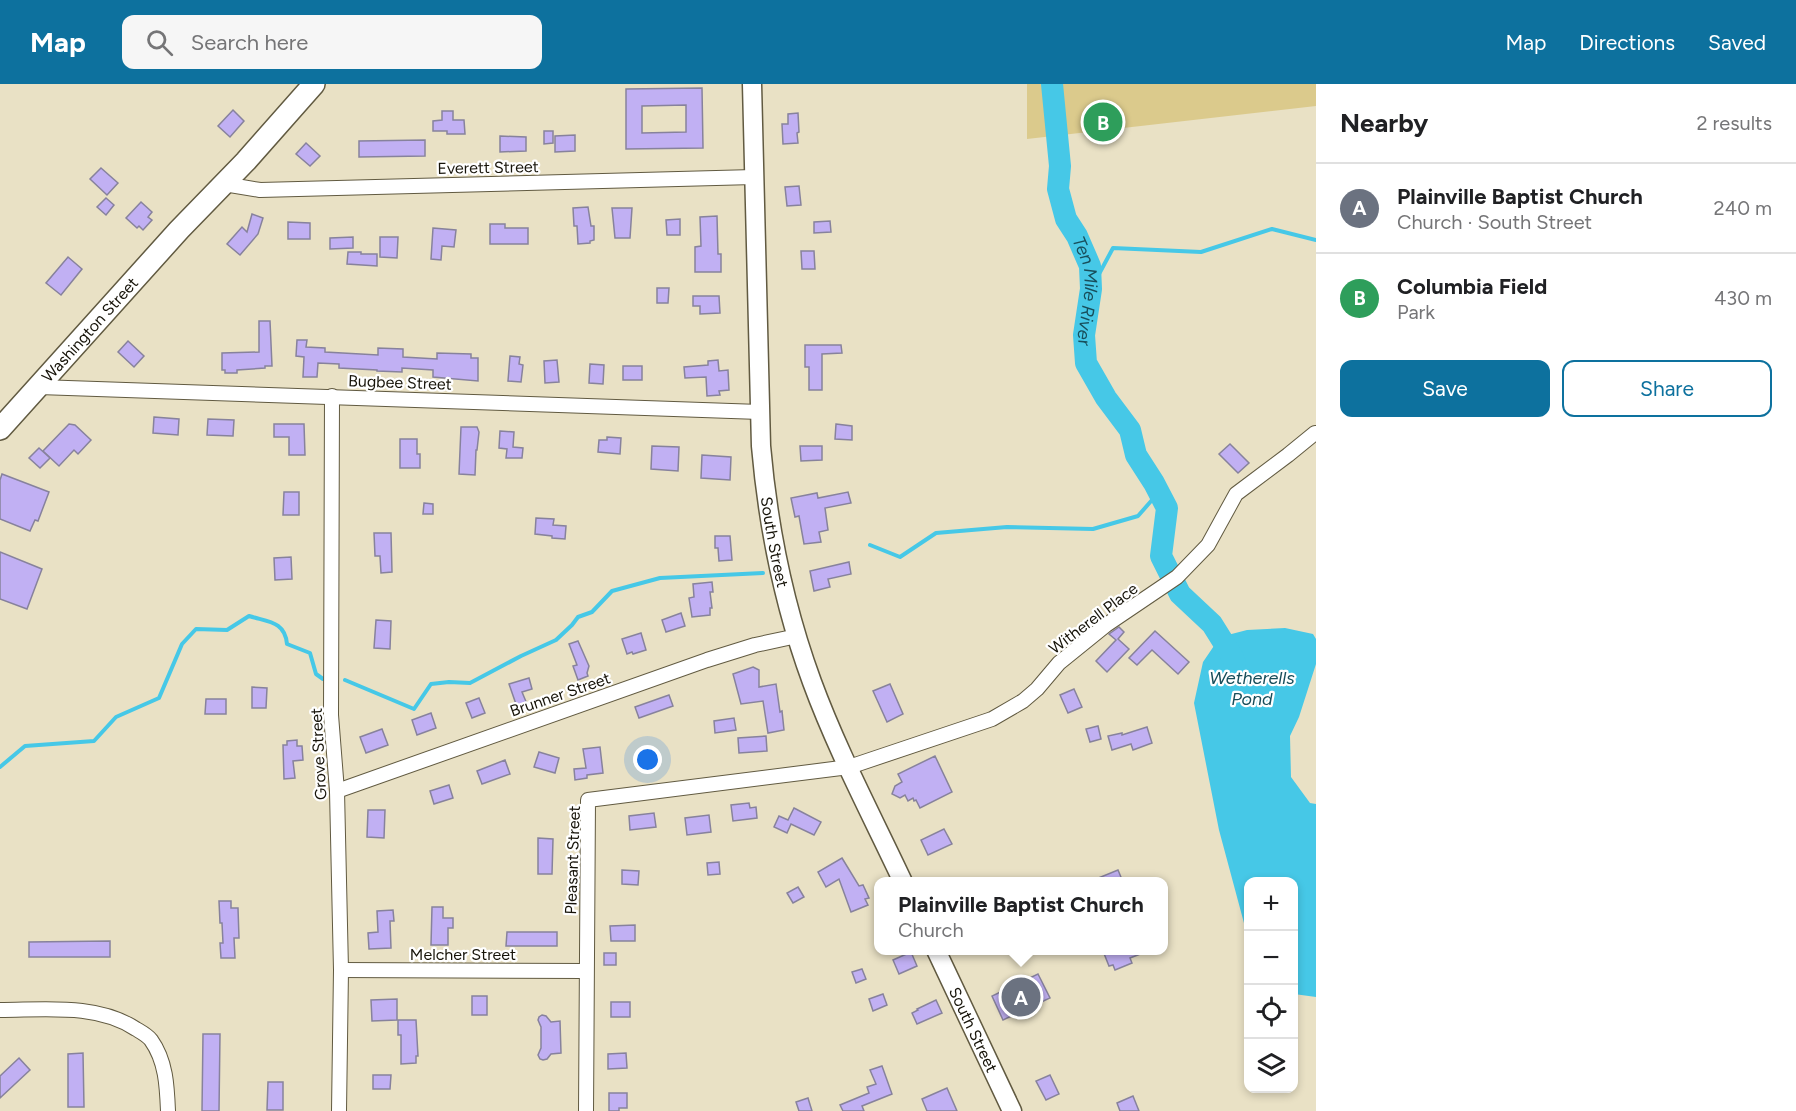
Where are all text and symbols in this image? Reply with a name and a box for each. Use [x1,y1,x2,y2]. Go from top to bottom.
search box [122,15,542,69]
text: Map [30,25,86,59]
icon: search [143,26,176,59]
text: Search here [191,29,308,56]
text: Map [1505,30,1546,55]
text: Directions [1579,30,1675,55]
text: Saved [1708,30,1766,55]
pin: B [1084,99,1122,144]
text: Nearby [1340,107,1428,139]
text: 2 results [1696,111,1772,135]
street label: Everett Street [437,157,539,178]
text: Plainville Baptist Church [1397,183,1643,210]
text: A [1352,196,1367,220]
text: 240 m [1714,196,1772,220]
text: Church · South Street [1397,210,1592,234]
water label: Ten Mile River [1067,233,1102,347]
street label: Washington Street [38,273,142,386]
text: Columbia Field [1397,273,1547,300]
text: B [1353,286,1366,310]
text: 430 m [1714,286,1772,310]
text: Park [1397,300,1435,324]
button: Save [1340,360,1550,417]
button: Share [1562,360,1772,417]
street label: Bugbee Street [348,371,452,394]
street label: South Street [757,495,792,589]
street label: Witherell Place [1045,579,1142,658]
water label: Wetherells Pond [1209,667,1295,710]
street label: Brunner Street [507,668,613,721]
street label: Grove Street [307,707,330,801]
your location [633,745,662,774]
street label: Pleasant Street [561,805,584,915]
popup [874,877,1168,955]
map controls [1244,877,1298,1093]
button: + [1244,877,1298,931]
text: Plainville Baptist Church [898,891,1144,918]
text: Church [898,918,964,942]
button: − [1244,931,1298,985]
street label: Melcher Street [410,945,516,964]
pin: A [1002,974,1040,1020]
street label: South Street [945,984,1001,1075]
button: locate [1244,985,1298,1039]
button: layers [1244,1039,1298,1093]

